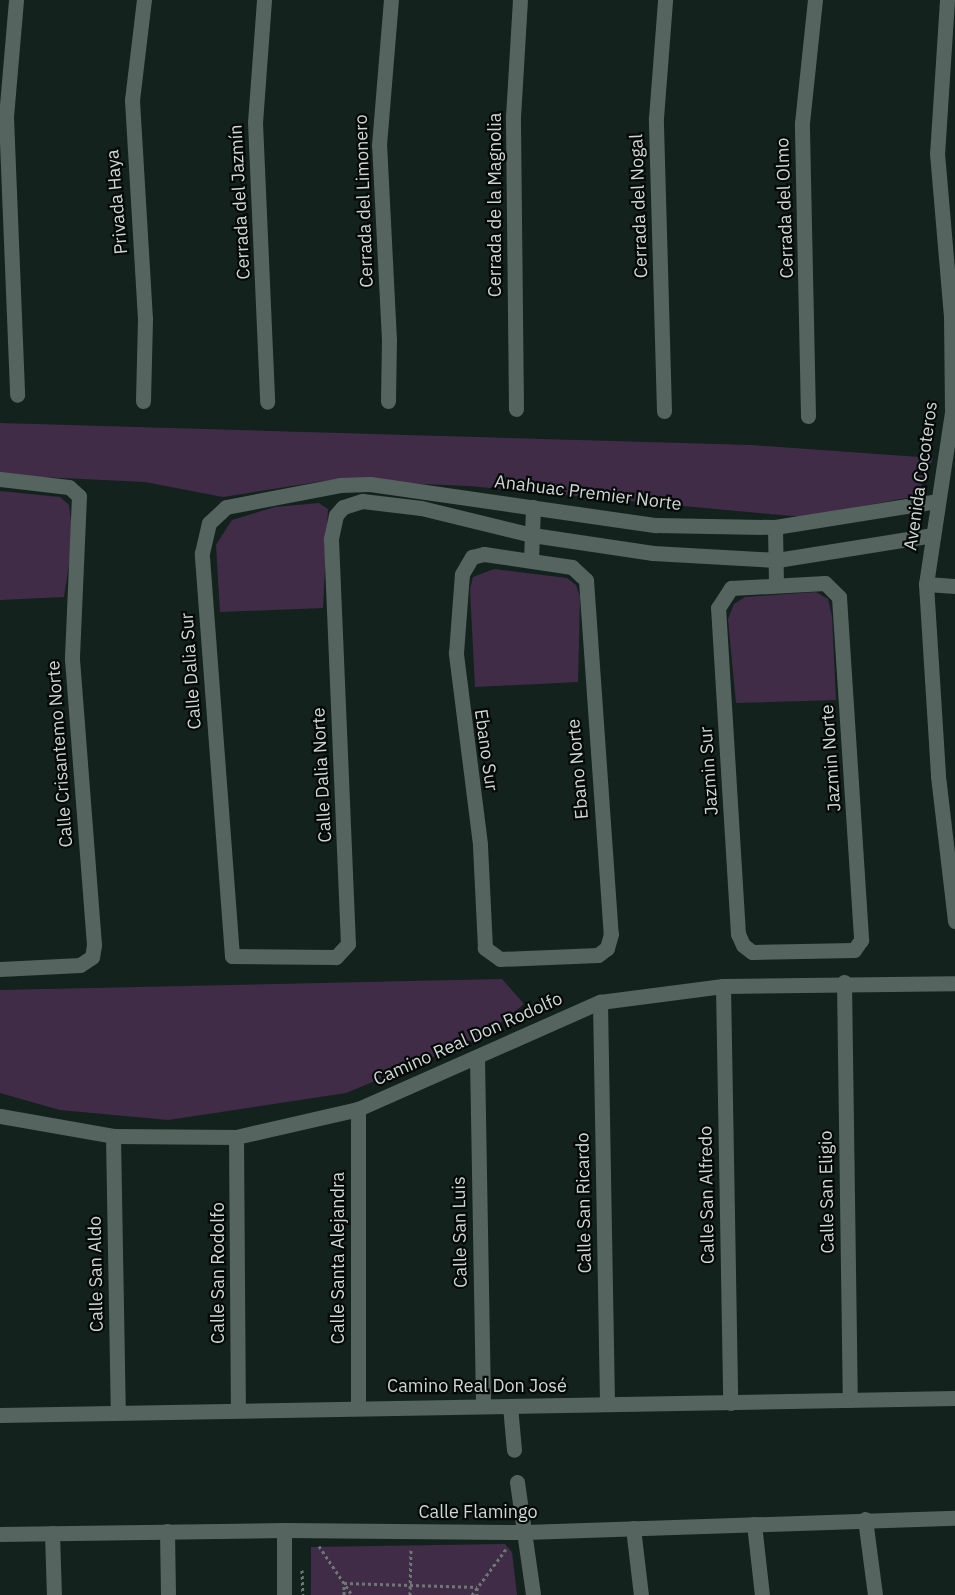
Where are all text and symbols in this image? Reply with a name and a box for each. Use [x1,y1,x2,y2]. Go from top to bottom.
street label: Cerrada de la Magnolia [484,113,506,297]
street label: Cerrada del Limonero [350,114,378,288]
street label: Cerrada del Jazmín [225,124,255,280]
street label: Cerrada del Nogal [626,133,652,279]
street label: Cerrada del Olmo [772,137,798,279]
street label: Privada Haya [102,149,132,255]
street label: Avenida Cocoteros [900,400,942,552]
street label: Anahuac Premier Norte [493,471,683,515]
street label: Calle Dalia Sur [176,612,206,730]
street label: Calle Crisantemo Norte [43,660,77,848]
street label: Jazmin Norte [816,704,846,812]
street label: Calle Dalia Norte [308,707,336,843]
street label: Ebano Sur [470,708,502,792]
street label: Ebano Norte [563,718,593,820]
street label: Jazmin Sur [695,726,723,816]
street label: Camino Real Don Rodolfo [370,988,566,1090]
street label: Calle San Alfredo [695,1126,719,1264]
street label: Calle San Eligio [815,1130,839,1254]
street label: Calle San Ricardo [572,1132,596,1274]
street label: Calle Santa Alejandra [327,1172,349,1344]
street label: Calle San Luis [448,1176,472,1288]
street label: Calle San Rodolfo [207,1202,229,1344]
street label: Calle San Aldo [84,1216,108,1332]
street label: Camino Real Don José [387,1375,567,1397]
street label: Calle Flamingo [418,1501,538,1523]

